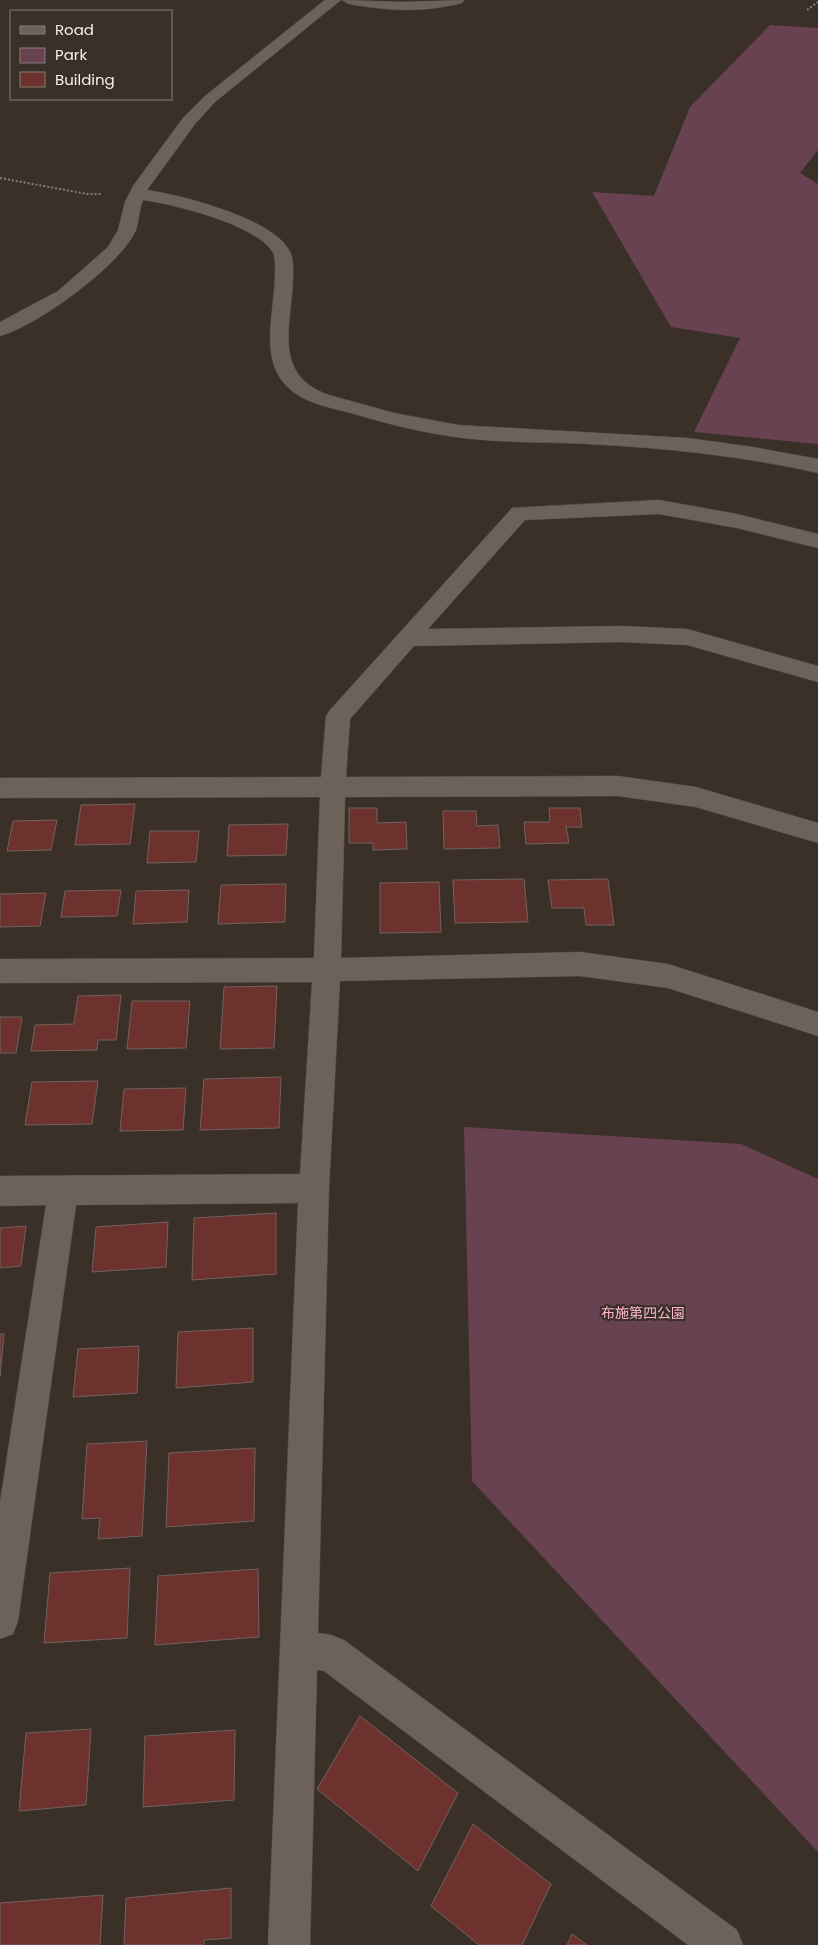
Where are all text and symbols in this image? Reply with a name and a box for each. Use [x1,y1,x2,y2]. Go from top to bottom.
legend [10,10,172,100]
text: Road [55,19,94,40]
text: Park [55,44,87,65]
text: Building [55,69,115,90]
park label: 布施第四公園 [601,1303,685,1323]

